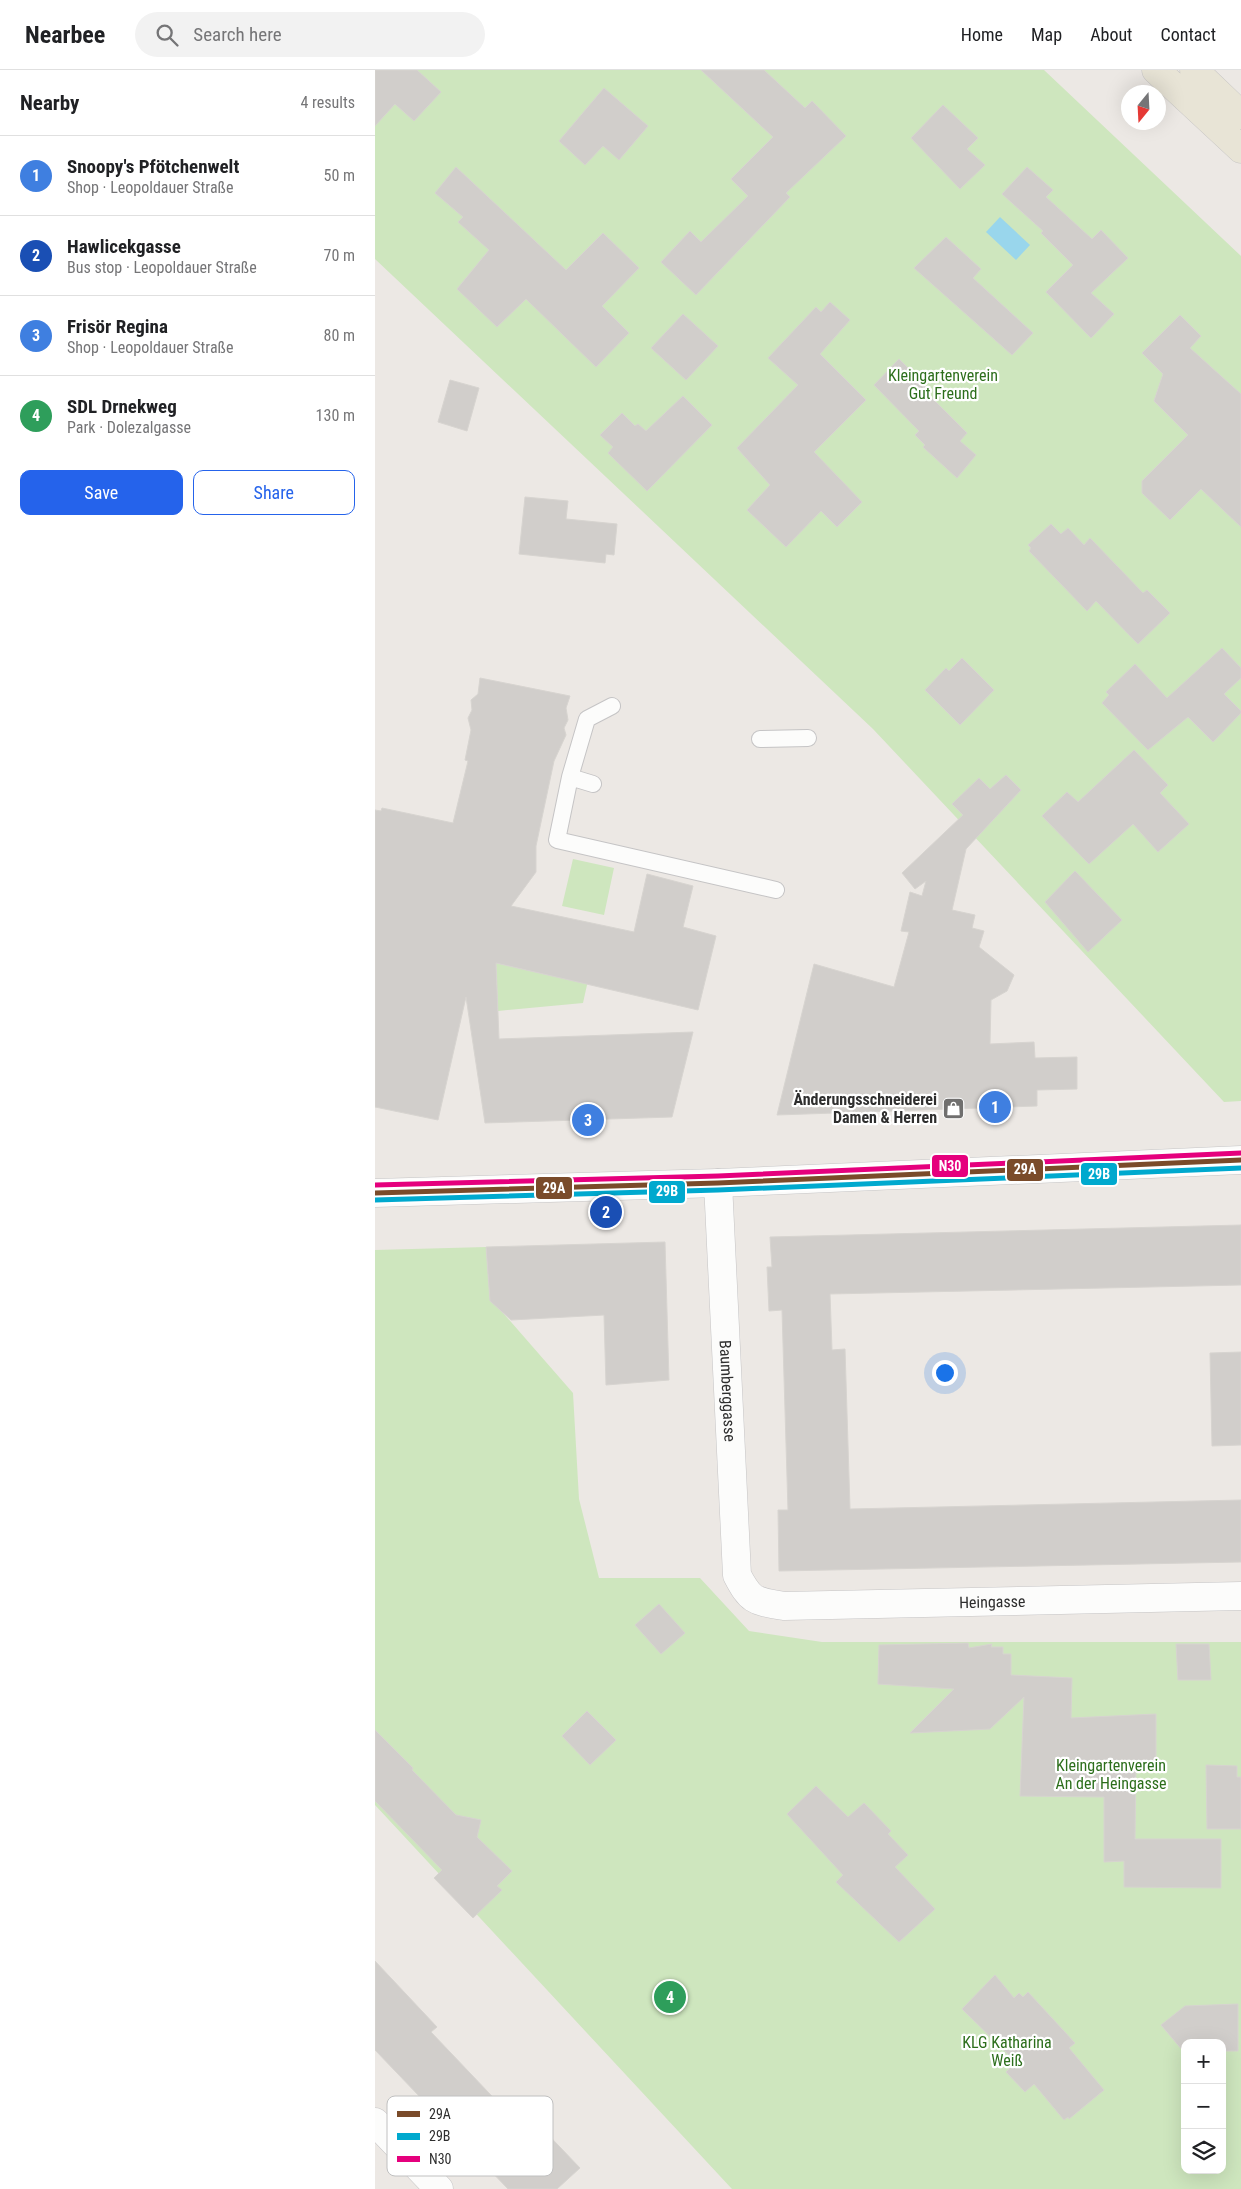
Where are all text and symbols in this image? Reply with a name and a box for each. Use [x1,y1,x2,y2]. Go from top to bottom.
search box [135,12,485,57]
text: Nearbee [25,21,105,49]
icon: search [153,21,181,49]
text: Search here [193,23,282,46]
text: Home [961,24,1003,45]
text: Map [1031,24,1062,45]
text: About [1090,24,1132,45]
text: Contact [1160,24,1216,45]
north arrow [1121,85,1166,130]
text: Nearby [20,91,79,115]
text: 4 results [300,93,355,112]
text: Snoopy's Pfötchenwelt [67,155,239,178]
text: 1 [32,166,40,185]
text: 50 m [323,166,355,185]
text: Shop · Leopoldauer Straße [67,178,233,197]
text: Hawlicekgasse [67,235,181,258]
text: 2 [32,246,40,265]
text: 70 m [323,246,355,265]
text: Bus stop · Leopoldauer Straße [67,258,257,277]
text: Frisör Regina [67,315,168,338]
text: 3 [32,326,40,345]
text: 80 m [323,326,355,345]
text: Shop · Leopoldauer Straße [67,338,233,357]
park label: Kleingartenverein Gut Freund [888,366,998,403]
text: SDL Drnekweg [67,395,177,418]
text: 4 [32,406,40,425]
text: 130 m [316,406,355,425]
text: Park · Dolezalgasse [67,418,191,437]
button: Save [20,470,183,515]
button: Share [193,470,355,515]
pin: 1 [979,1088,1011,1126]
place label: Änderungsschneiderei Damen & Herren [794,1090,937,1127]
shop icon: Änderungsschneiderei Damen & Herren [941,1096,965,1120]
pin: 3 [572,1101,604,1139]
line badge: N30 [931,1154,969,1178]
text: N30 [939,1158,961,1174]
line badge: 29A [1006,1158,1044,1182]
text: 29A [1014,1161,1037,1177]
line badge: 29B [1080,1162,1118,1186]
text: 29B [1088,1166,1110,1182]
line badge: 29A [535,1176,573,1200]
text: 29A [543,1180,566,1196]
line badge: 29B [648,1180,686,1204]
text: 29B [656,1183,678,1199]
pin: 2 [590,1193,622,1231]
street label: Baumberggasse [716,1339,740,1442]
your location [932,1360,958,1386]
street label: Heingasse [959,1591,1026,1612]
park label: Kleingartenverein An der Heingasse [1055,1756,1167,1793]
pin: 4 [654,1978,686,2016]
park label: KLG Katharina Weiß [962,2033,1052,2070]
map controls [1181,2039,1226,2174]
button: + [1181,2039,1226,2084]
button: − [1181,2084,1226,2129]
legend [387,2096,553,2176]
text: 29A [429,2106,451,2122]
text: 29B [429,2128,450,2144]
button: layers [1181,2129,1226,2174]
text: N30 [429,2151,452,2167]

